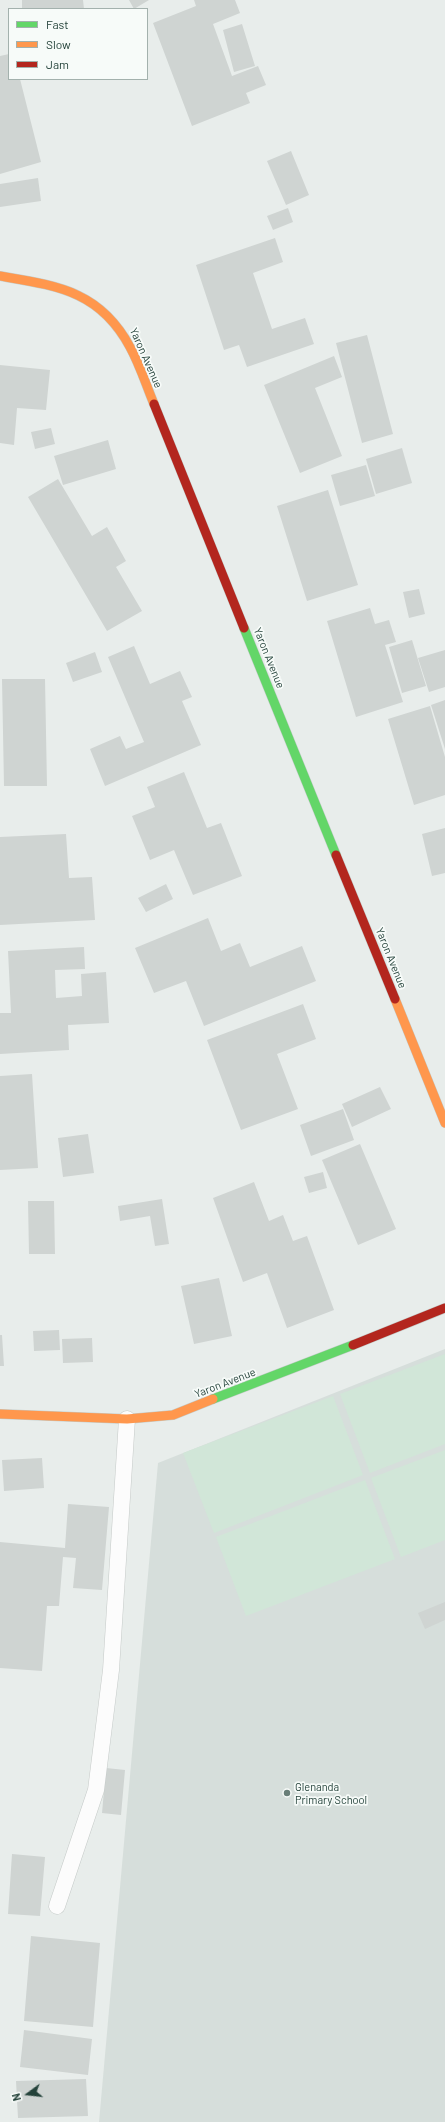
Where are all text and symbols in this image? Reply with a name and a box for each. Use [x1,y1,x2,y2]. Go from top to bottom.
legend [8,8,148,80]
text: Fast [46,17,69,31]
text: Slow [46,37,71,51]
text: Jam [46,57,69,71]
street label: Yaron Avenue [127,326,165,390]
street label: Yaron Avenue [251,626,287,690]
street label: Yaron Avenue [373,926,409,990]
street label: Yaron Avenue [193,1365,257,1401]
place label: Glenanda Primary School [295,1780,367,1806]
marker: Glenanda Primary School [282,1788,292,1798]
north arrow [8,2074,48,2114]
text: N [9,2092,23,2102]

